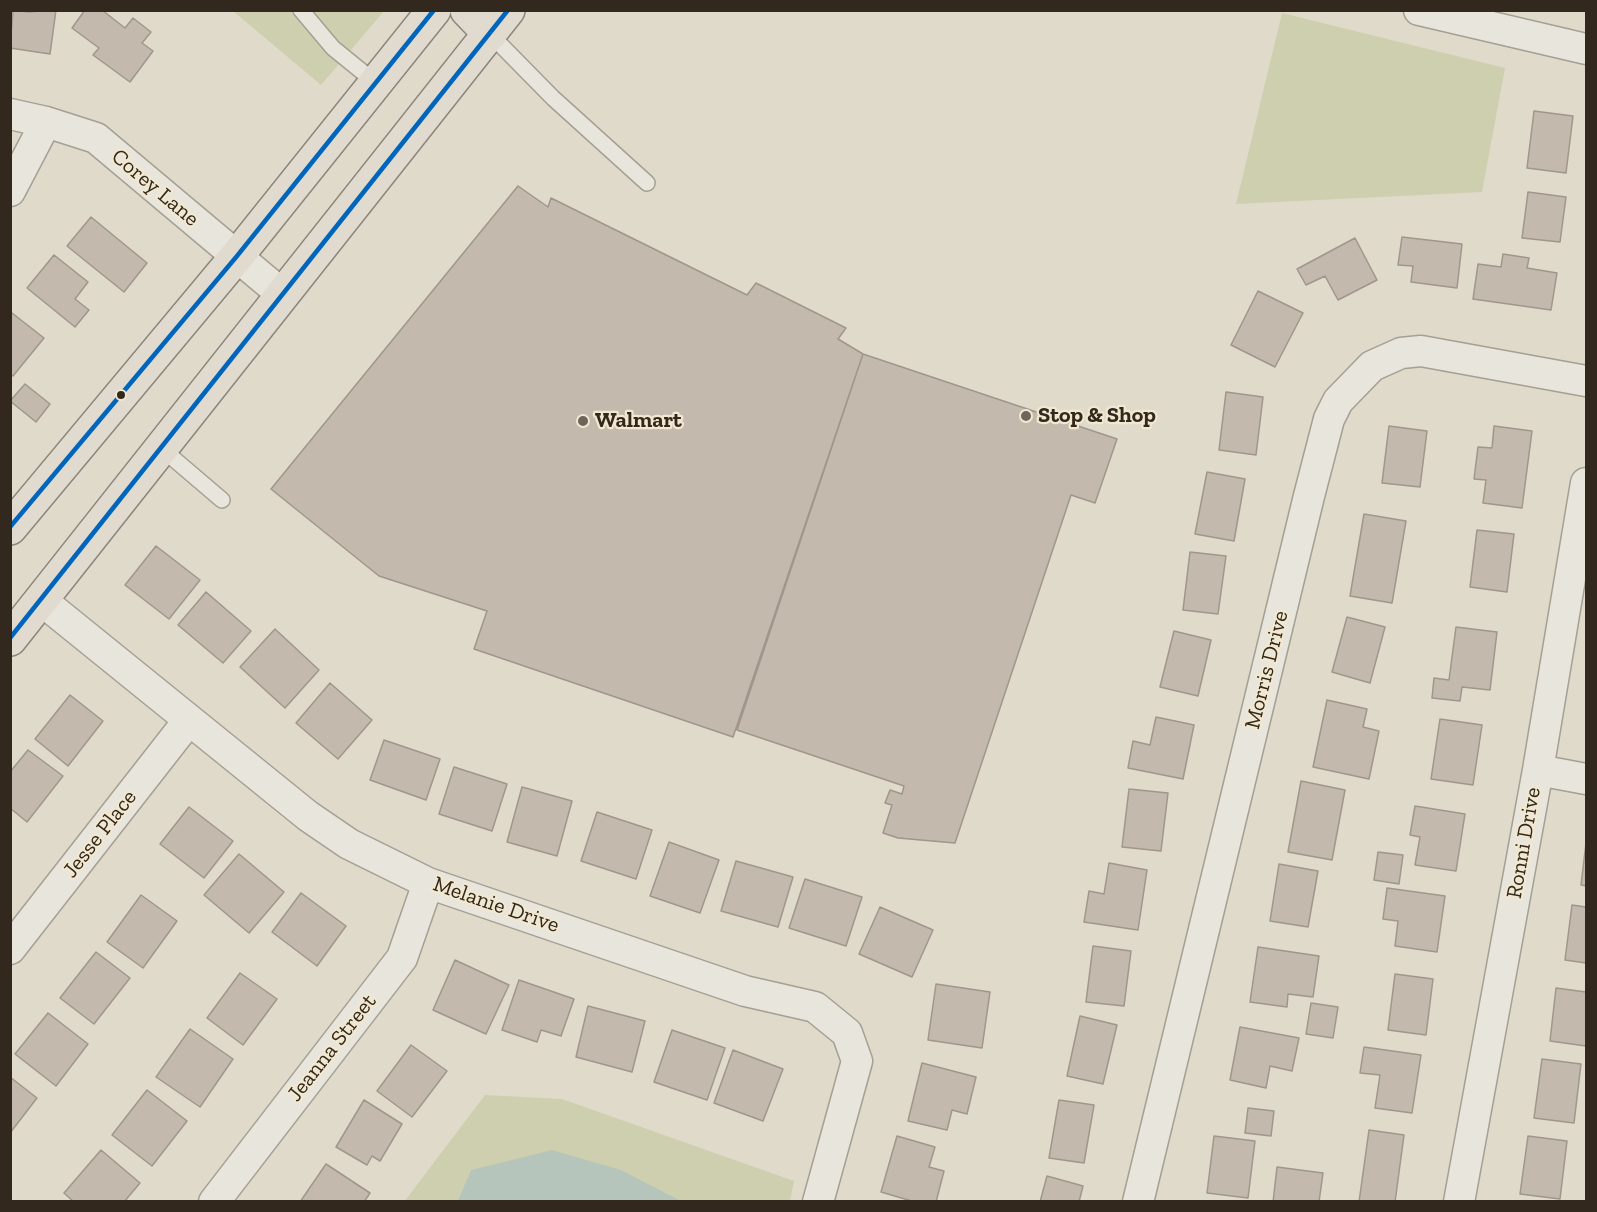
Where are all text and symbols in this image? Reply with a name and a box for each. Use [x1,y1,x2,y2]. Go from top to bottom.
street label: Corey Lane [106,144,204,232]
unlabelled marker [115,389,127,401]
place label: Stop & Shop [1038,403,1156,429]
place label: Walmart [595,408,682,434]
marker: Stop & Shop [1019,409,1033,423]
marker: Walmart [576,414,590,428]
street label: Morris Drive [1240,608,1294,732]
street label: Jesse Place [58,785,142,883]
street label: Ronni Drive [1501,785,1547,901]
street label: Melanie Drive [429,871,563,939]
street label: Jeanna Street [282,989,382,1107]

